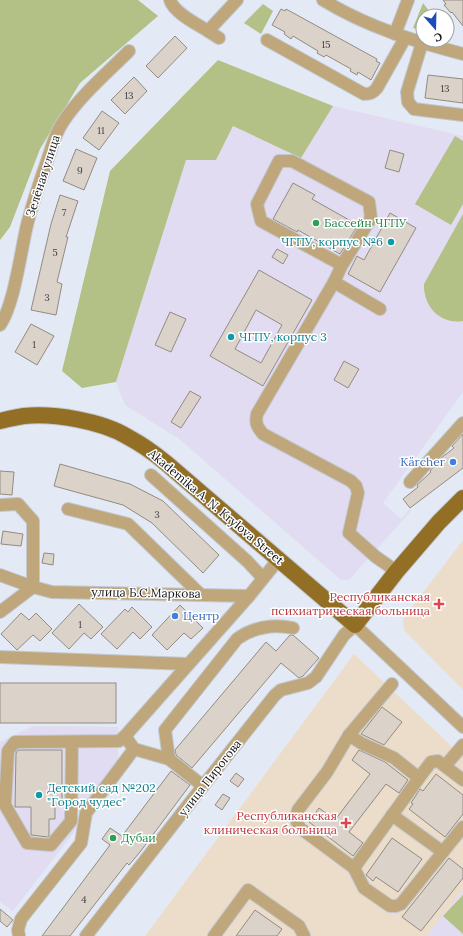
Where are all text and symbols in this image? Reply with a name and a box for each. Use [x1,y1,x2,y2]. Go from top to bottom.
north arrow [415,8,455,48]
text: С [432,30,444,45]
house number: 15 [321,38,331,51]
house number: 13 [440,82,450,95]
house number: 13 [124,89,134,102]
house number: 11 [97,124,105,137]
street label: Зелёная улица [22,133,63,219]
house number: 9 [77,164,83,177]
house number: 7 [62,206,67,219]
place label: Бассейн ЧГПУ [324,215,407,230]
marker: Бассейн ЧГПУ [311,218,321,228]
place label: ЧГПУ, корпус №6 [281,234,383,249]
marker: ЧГПУ, корпус №6 [386,237,396,247]
house number: 5 [52,246,58,259]
house number: 3 [44,291,50,304]
place label: ЧГПУ, корпус 3 [239,329,327,344]
marker: ЧГПУ, корпус 3 [226,332,236,342]
house number: 1 [32,338,36,351]
street label: Akademika A. N. Krylova Street [145,445,287,568]
place label: Kärcher [400,454,446,469]
marker: Kärcher [448,457,458,467]
house number: 3 [154,508,160,521]
street label: улица Б.С.Маркова [91,584,201,601]
place label: Республиканская психиатрическая больница [271,589,430,618]
marker: Республиканская психиатрическая больница [433,598,445,610]
place label: Центр [183,608,219,623]
marker: Центр [170,611,180,621]
house number: 1 [78,618,82,631]
street label: улица Пирогова [175,736,244,819]
place label: Детский сад №202 "Город чудес" [47,780,156,809]
marker: Детский сад №202 "Город чудес" [34,790,44,800]
place label: Республиканская клиническая больница [204,808,337,837]
marker: Республиканская клиническая больница [340,817,352,829]
place label: Дубаи [121,830,156,845]
marker: Дубаи [108,833,118,843]
house number: 4 [81,893,87,906]

